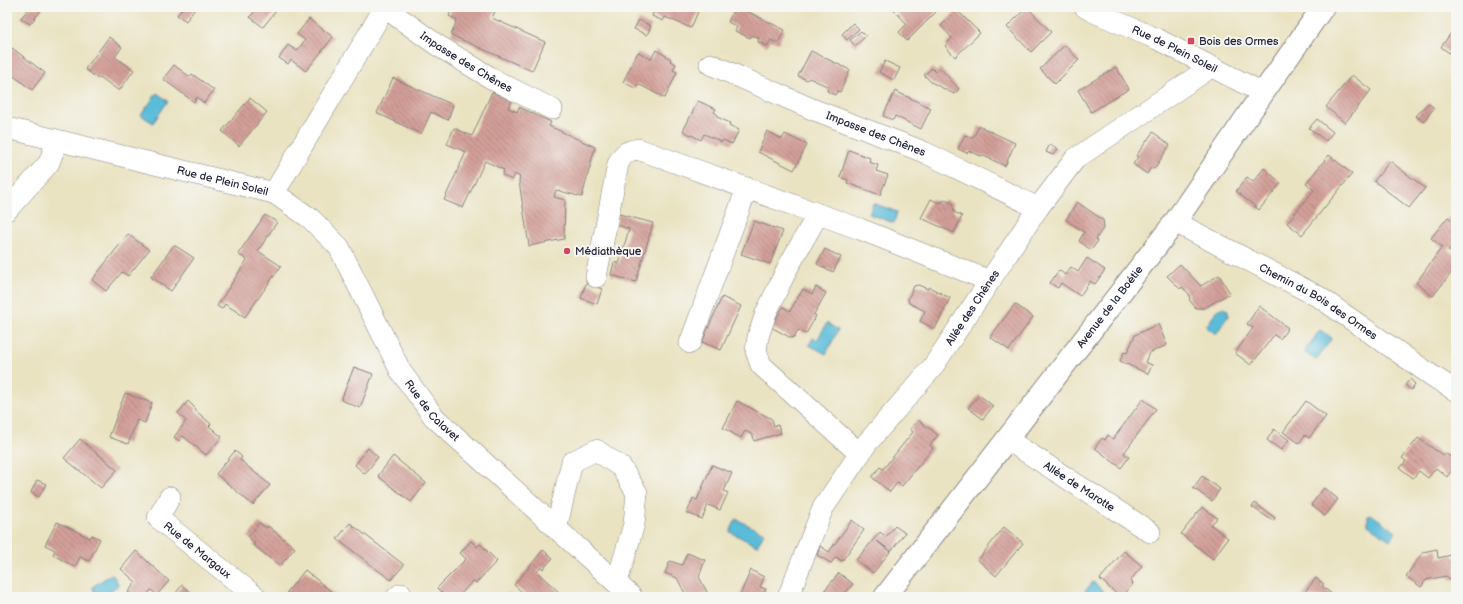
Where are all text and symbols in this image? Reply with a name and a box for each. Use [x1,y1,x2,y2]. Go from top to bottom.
street label: Rue de Plein Soleil [1130,23,1220,75]
street label: Impasse des Chênes [418,29,515,95]
place label: Bois des Ormes [1199,35,1279,48]
marker: Bois des Ormes [1186,36,1196,46]
street label: Impasse des Chênes [824,109,928,159]
street label: Rue de Plein Soleil [176,163,270,198]
place label: Médiathèque [575,245,642,258]
marker: Médiathèque [562,246,572,256]
street label: Chemin du Bois des Ormes [1257,261,1380,343]
street label: Avenue de la Boétie [1074,263,1146,350]
street label: Allée des Chênes [942,267,1002,348]
street label: Rue de Calavet [402,377,463,444]
street label: Allée de Marotte [1041,458,1118,514]
street label: Rue de Margaux [161,519,234,581]

